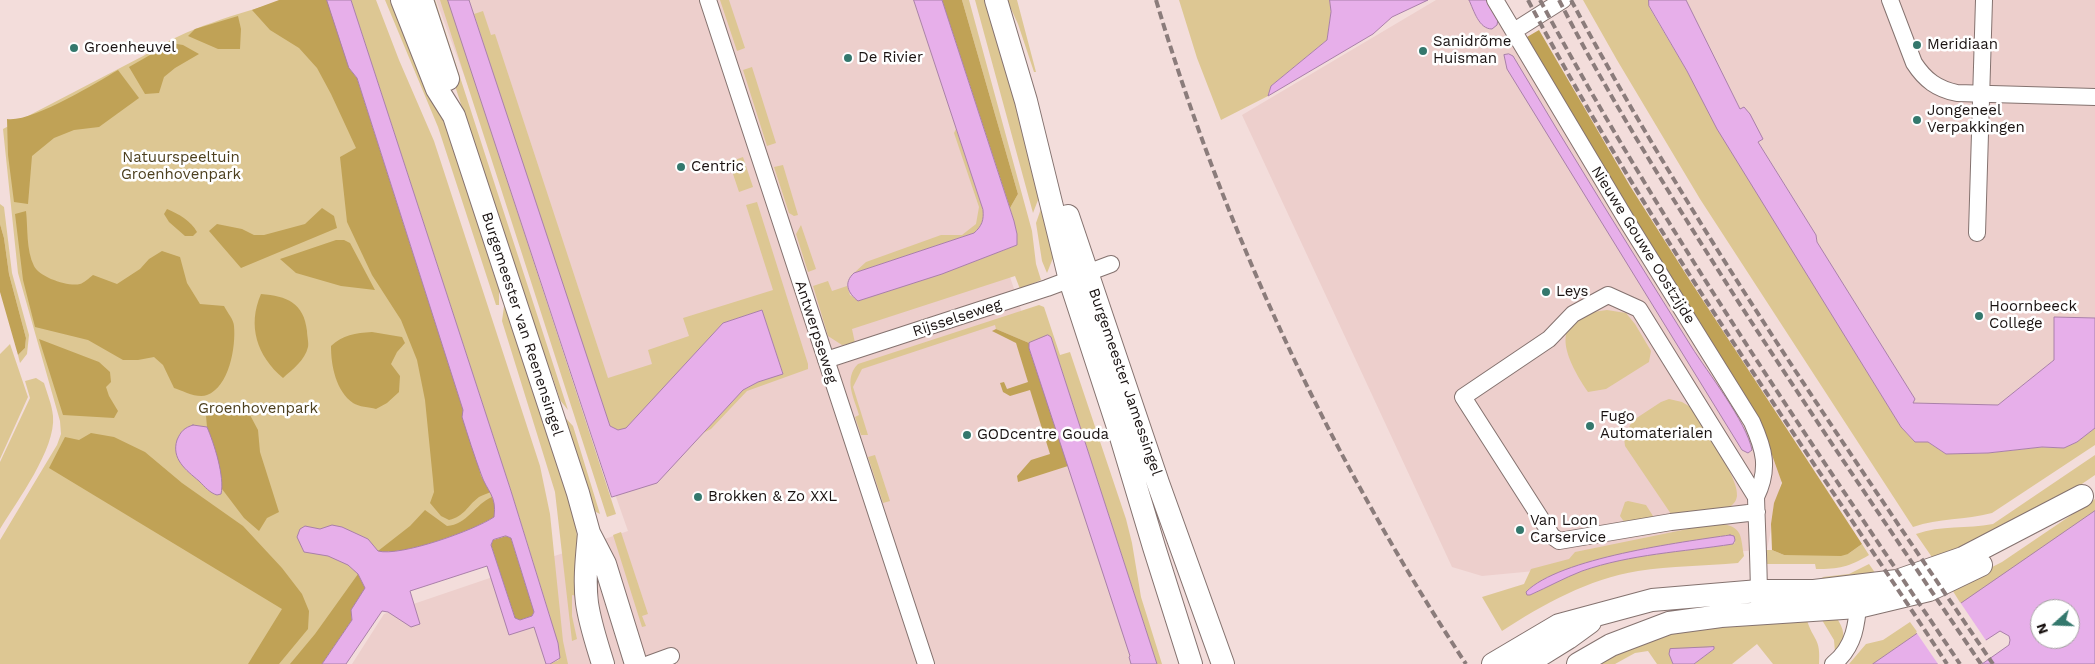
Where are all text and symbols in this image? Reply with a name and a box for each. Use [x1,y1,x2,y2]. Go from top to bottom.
place label: Sanidrõme Huisman [1433,33,1511,68]
place label: Meridiaan [1927,36,1998,54]
place label: Groenheuvel [84,39,176,57]
marker: Meridiaan [1911,39,1923,51]
marker: Groenheuvel [68,42,80,54]
marker: Sanidrõme Huisman [1417,45,1429,57]
place label: De Rivier [858,49,923,67]
marker: De Rivier [842,52,854,64]
place label: Jongeneel Verpakkingen [1927,102,2025,137]
marker: Jongeneel Verpakkingen [1911,114,1923,126]
park label: Natuurspeeltuin Groenhovenpark [121,149,241,184]
place label: Centric [691,158,744,176]
marker: Centric [675,161,687,173]
street label: Nieuwe Gouwe Oostzijde [1587,163,1699,327]
street label: Burgemeester van Reenensingel [477,210,567,438]
street label: Antwerpseweg [791,278,841,386]
place label: Leys [1556,283,1588,301]
street label: Burgemeester Jamessingel [1084,286,1166,478]
marker: Leys [1540,286,1552,298]
street label: Rijsselseweg [910,295,1004,341]
place label: Hoornbeeck College [1989,298,2077,333]
marker: Hoornbeeck College [1973,310,1985,322]
park label: Groenhovenpark [198,400,318,418]
place label: Fugo Automaterialen [1600,408,1713,443]
marker: Fugo Automaterialen [1584,420,1596,432]
place label: GODcentre Gouda [977,426,1109,444]
marker: GODcentre Gouda [961,429,973,441]
place label: Brokken & Zo XXL [708,488,837,506]
marker: Brokken & Zo XXL [692,491,704,503]
place label: Van Loon Carservice [1530,512,1606,547]
marker: Van Loon Carservice [1514,524,1526,536]
north arrow [2030,599,2080,649]
text: N [2033,621,2051,636]

